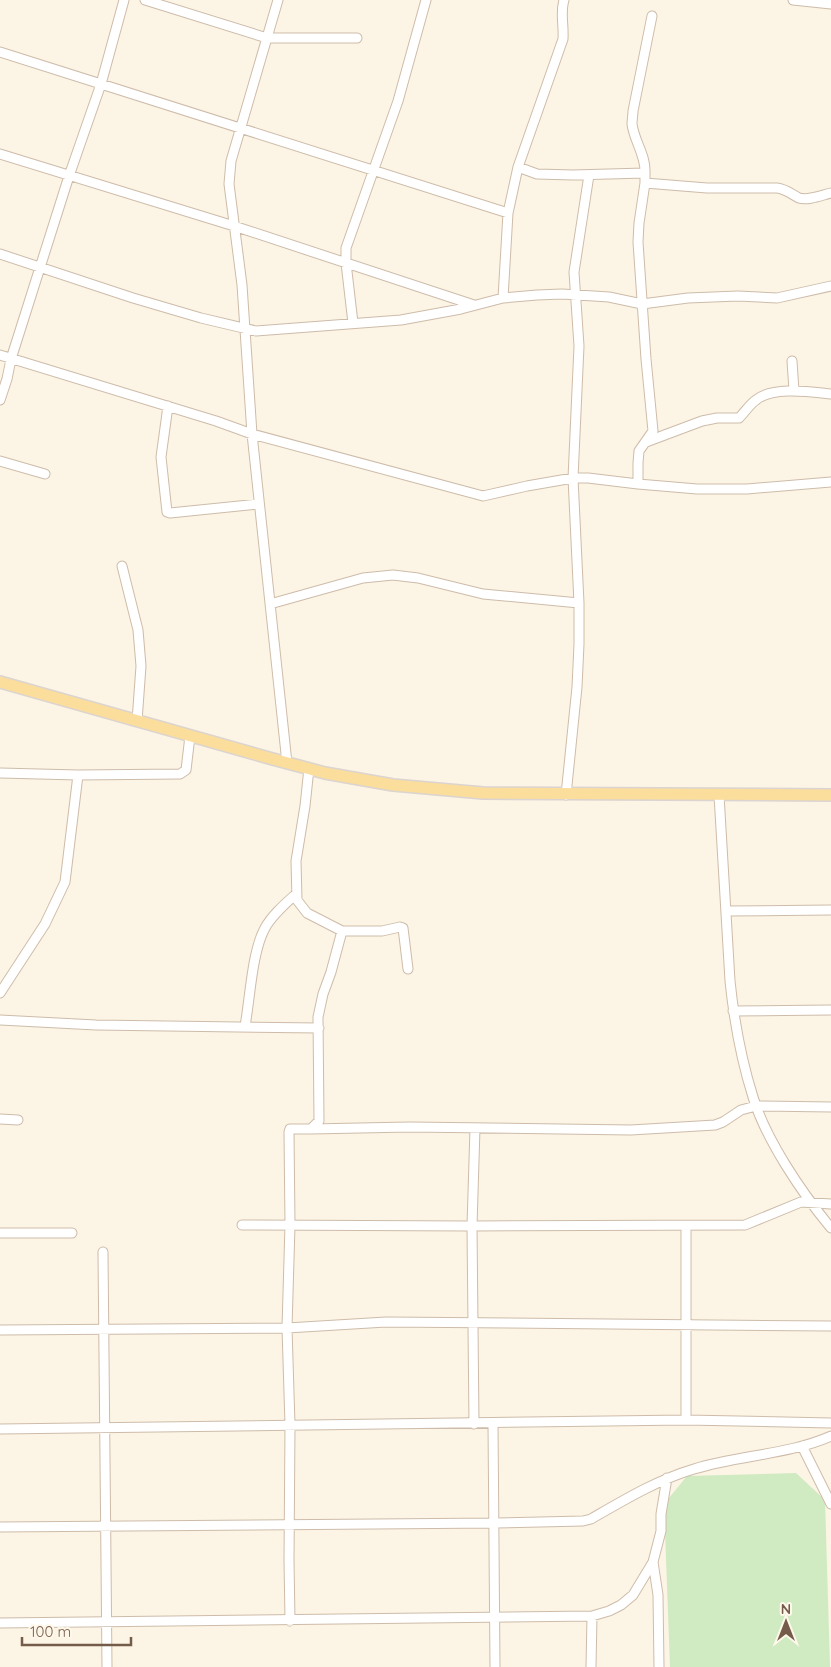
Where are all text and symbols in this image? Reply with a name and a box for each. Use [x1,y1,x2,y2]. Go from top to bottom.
north arrow [761,1597,811,1647]
text: N [781,1600,791,1618]
scale bar [22,1614,131,1646]
text: 100 m [30,1622,71,1641]

